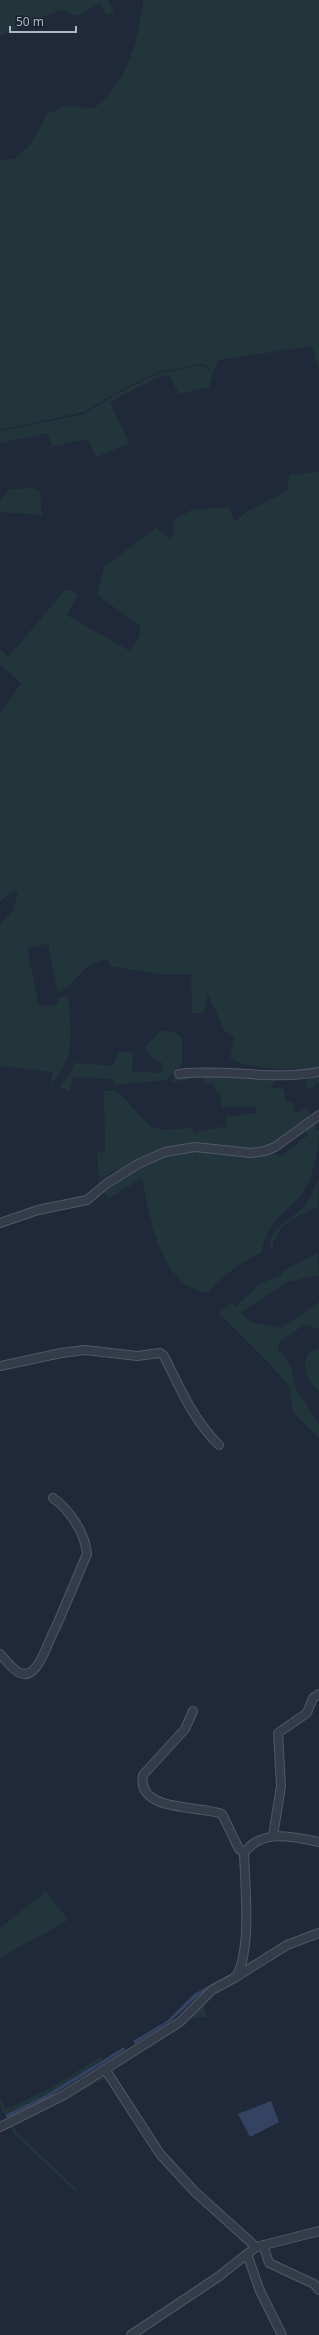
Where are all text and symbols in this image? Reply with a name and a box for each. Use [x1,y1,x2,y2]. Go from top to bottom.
scale bar [10,8,76,34]
text: 50 m [16,13,44,30]

